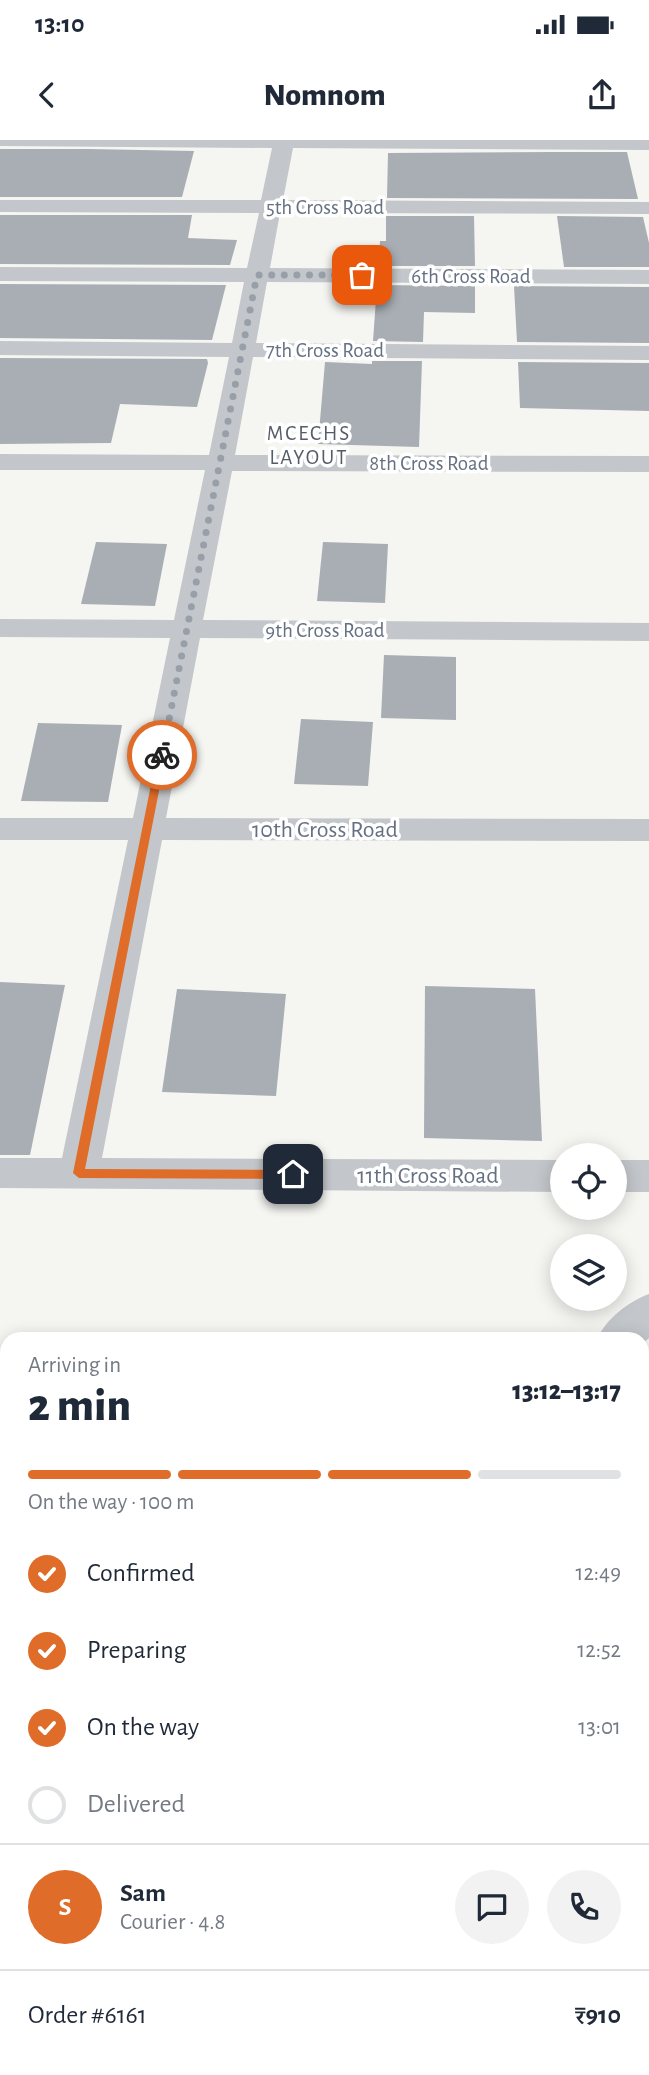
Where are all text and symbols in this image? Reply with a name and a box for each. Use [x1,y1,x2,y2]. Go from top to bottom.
text: 13:10 [35,11,84,37]
icon: back [28,76,66,114]
icon: share [583,76,621,114]
text: Nomnom [263,79,386,111]
street label: 5th Cross Road [266,197,384,218]
pin [332,245,392,305]
icon: bag [343,256,381,294]
street label: 6th Cross Road [411,266,531,287]
street label: 7th Cross Road [266,340,384,361]
district label: MCECHS LAYOUT [267,423,351,468]
street label: 8th Cross Road [369,453,489,474]
street label: 9th Cross Road [265,620,385,641]
courier [127,720,197,790]
icon: bike [143,736,181,774]
street label: 10th Cross Road [252,818,398,842]
map controls [550,1143,627,1311]
button: locate [550,1143,627,1220]
pin [263,1144,323,1204]
icon: home [274,1155,312,1193]
street label: 11th Cross Road [357,1164,499,1188]
button: layers [550,1234,627,1311]
text: Arriving in [28,1354,121,1377]
text: 13:12–13:17 [512,1378,621,1404]
text: 2 min [28,1383,131,1429]
text: On the way · 100 m [28,1491,195,1514]
icon: check [28,1555,66,1593]
text: Confirmed [87,1560,195,1586]
text: 12:49 [575,1562,621,1585]
icon: check [28,1632,66,1670]
text: Preparing [87,1637,186,1663]
text: 12:52 [577,1639,621,1662]
icon: check [28,1709,66,1747]
text: On the way [87,1714,199,1740]
text: 13:01 [578,1716,621,1739]
text: Delivered [87,1791,185,1817]
button: chat [455,1870,529,1944]
button: phone [547,1870,621,1944]
text: Sam [120,1880,166,1906]
text: S [59,1894,71,1920]
text: Courier · 4.8 [120,1911,225,1934]
text: Order #6161 [28,2002,147,2028]
text: ₹910 [575,2002,621,2028]

